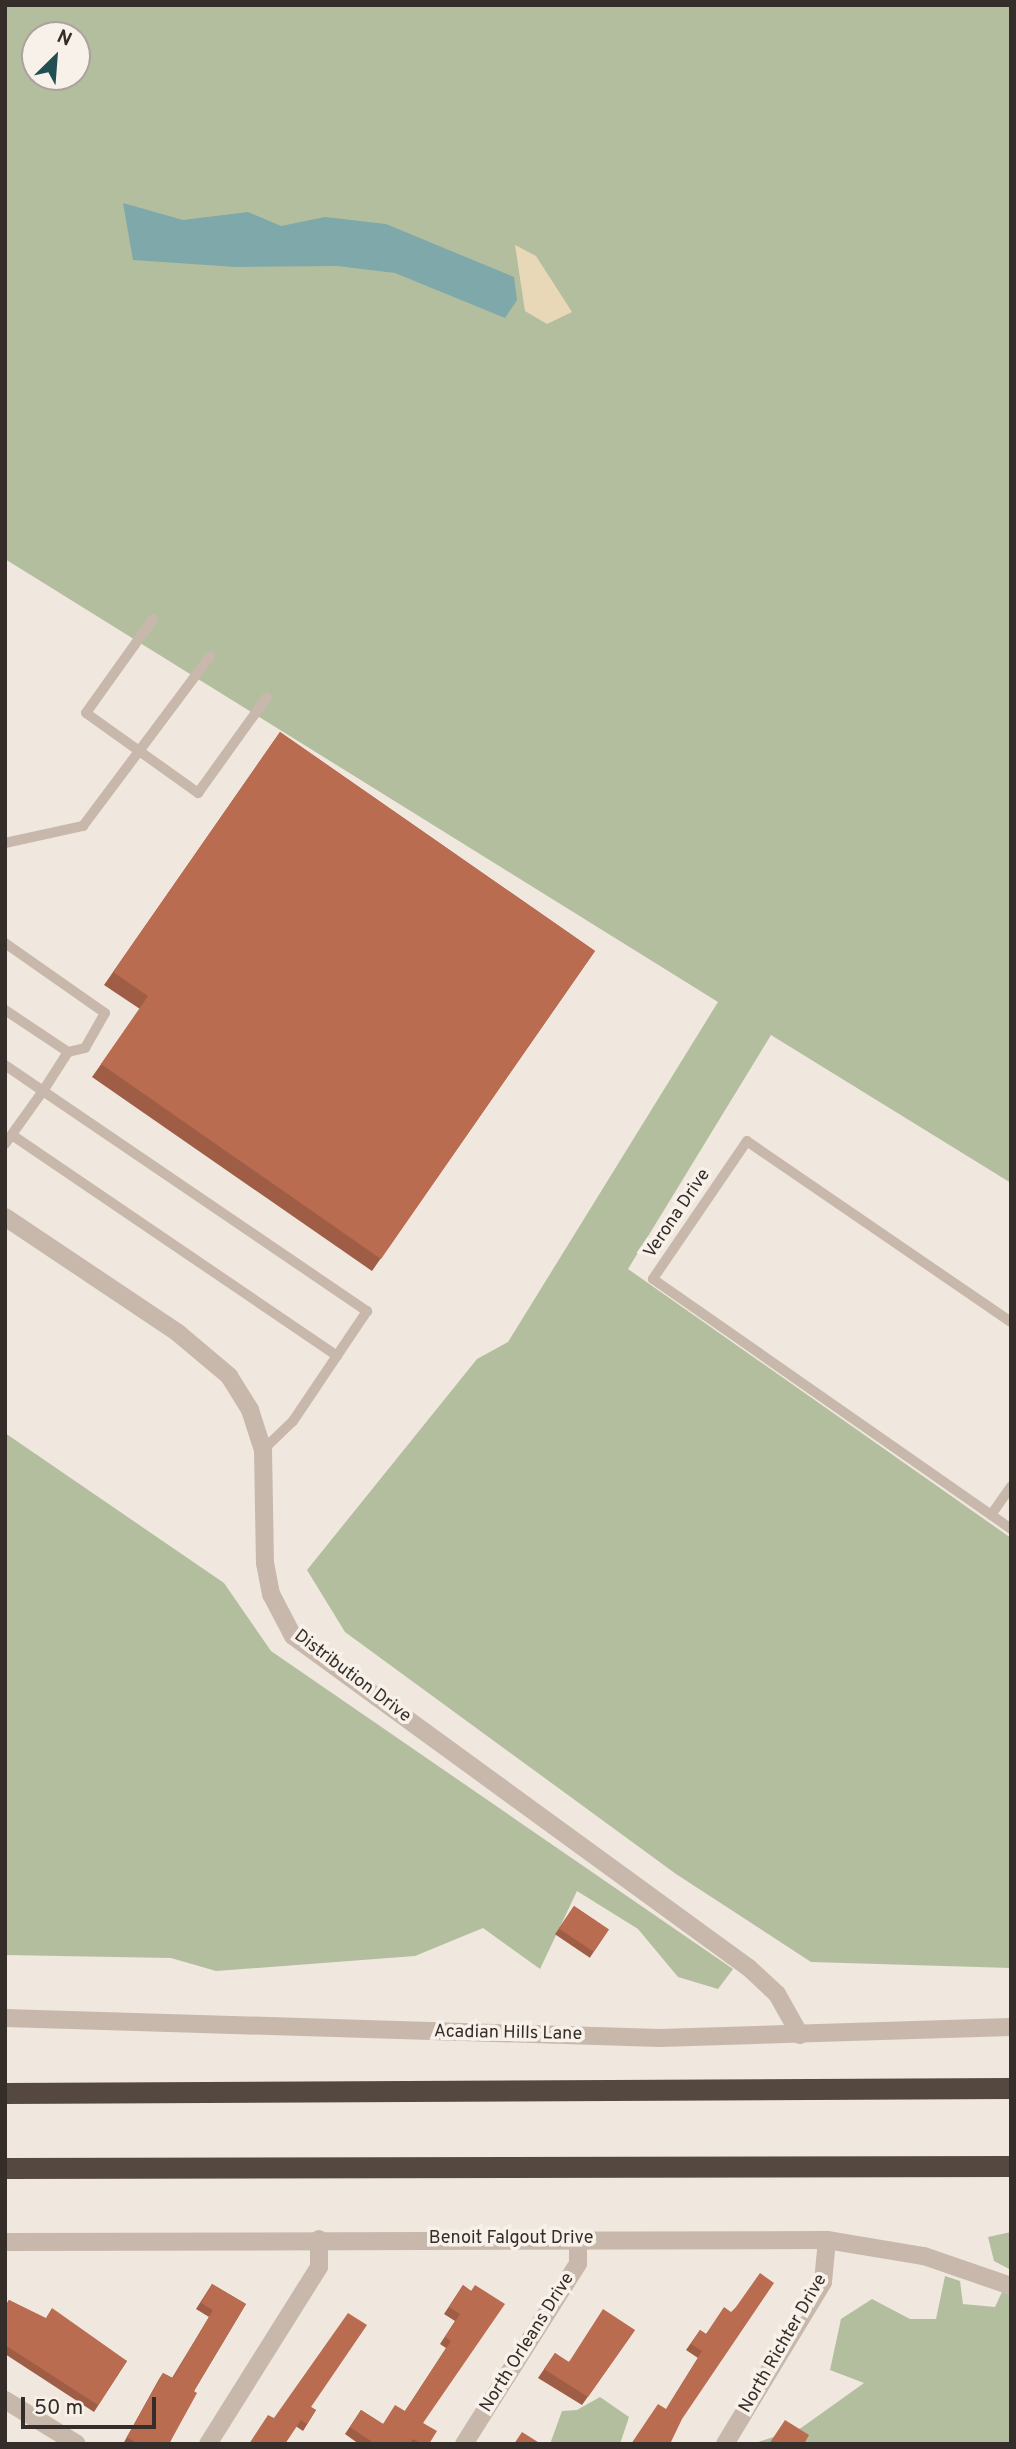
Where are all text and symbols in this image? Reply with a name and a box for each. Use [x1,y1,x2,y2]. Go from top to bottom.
north arrow [21,21,91,91]
text: N [53,25,75,53]
street label: Verona Drive [640,1165,716,1263]
street label: Distribution Drive [289,1626,415,1728]
street label: Acadian Hills Lane [434,2022,582,2046]
street label: Benoit Falgout Drive [429,2228,593,2250]
street label: North Orleans Drive [476,2269,580,2417]
street label: North Richter Drive [736,2271,832,2417]
scale bar [24,2382,159,2426]
text: 50 m [34,2395,83,2422]

